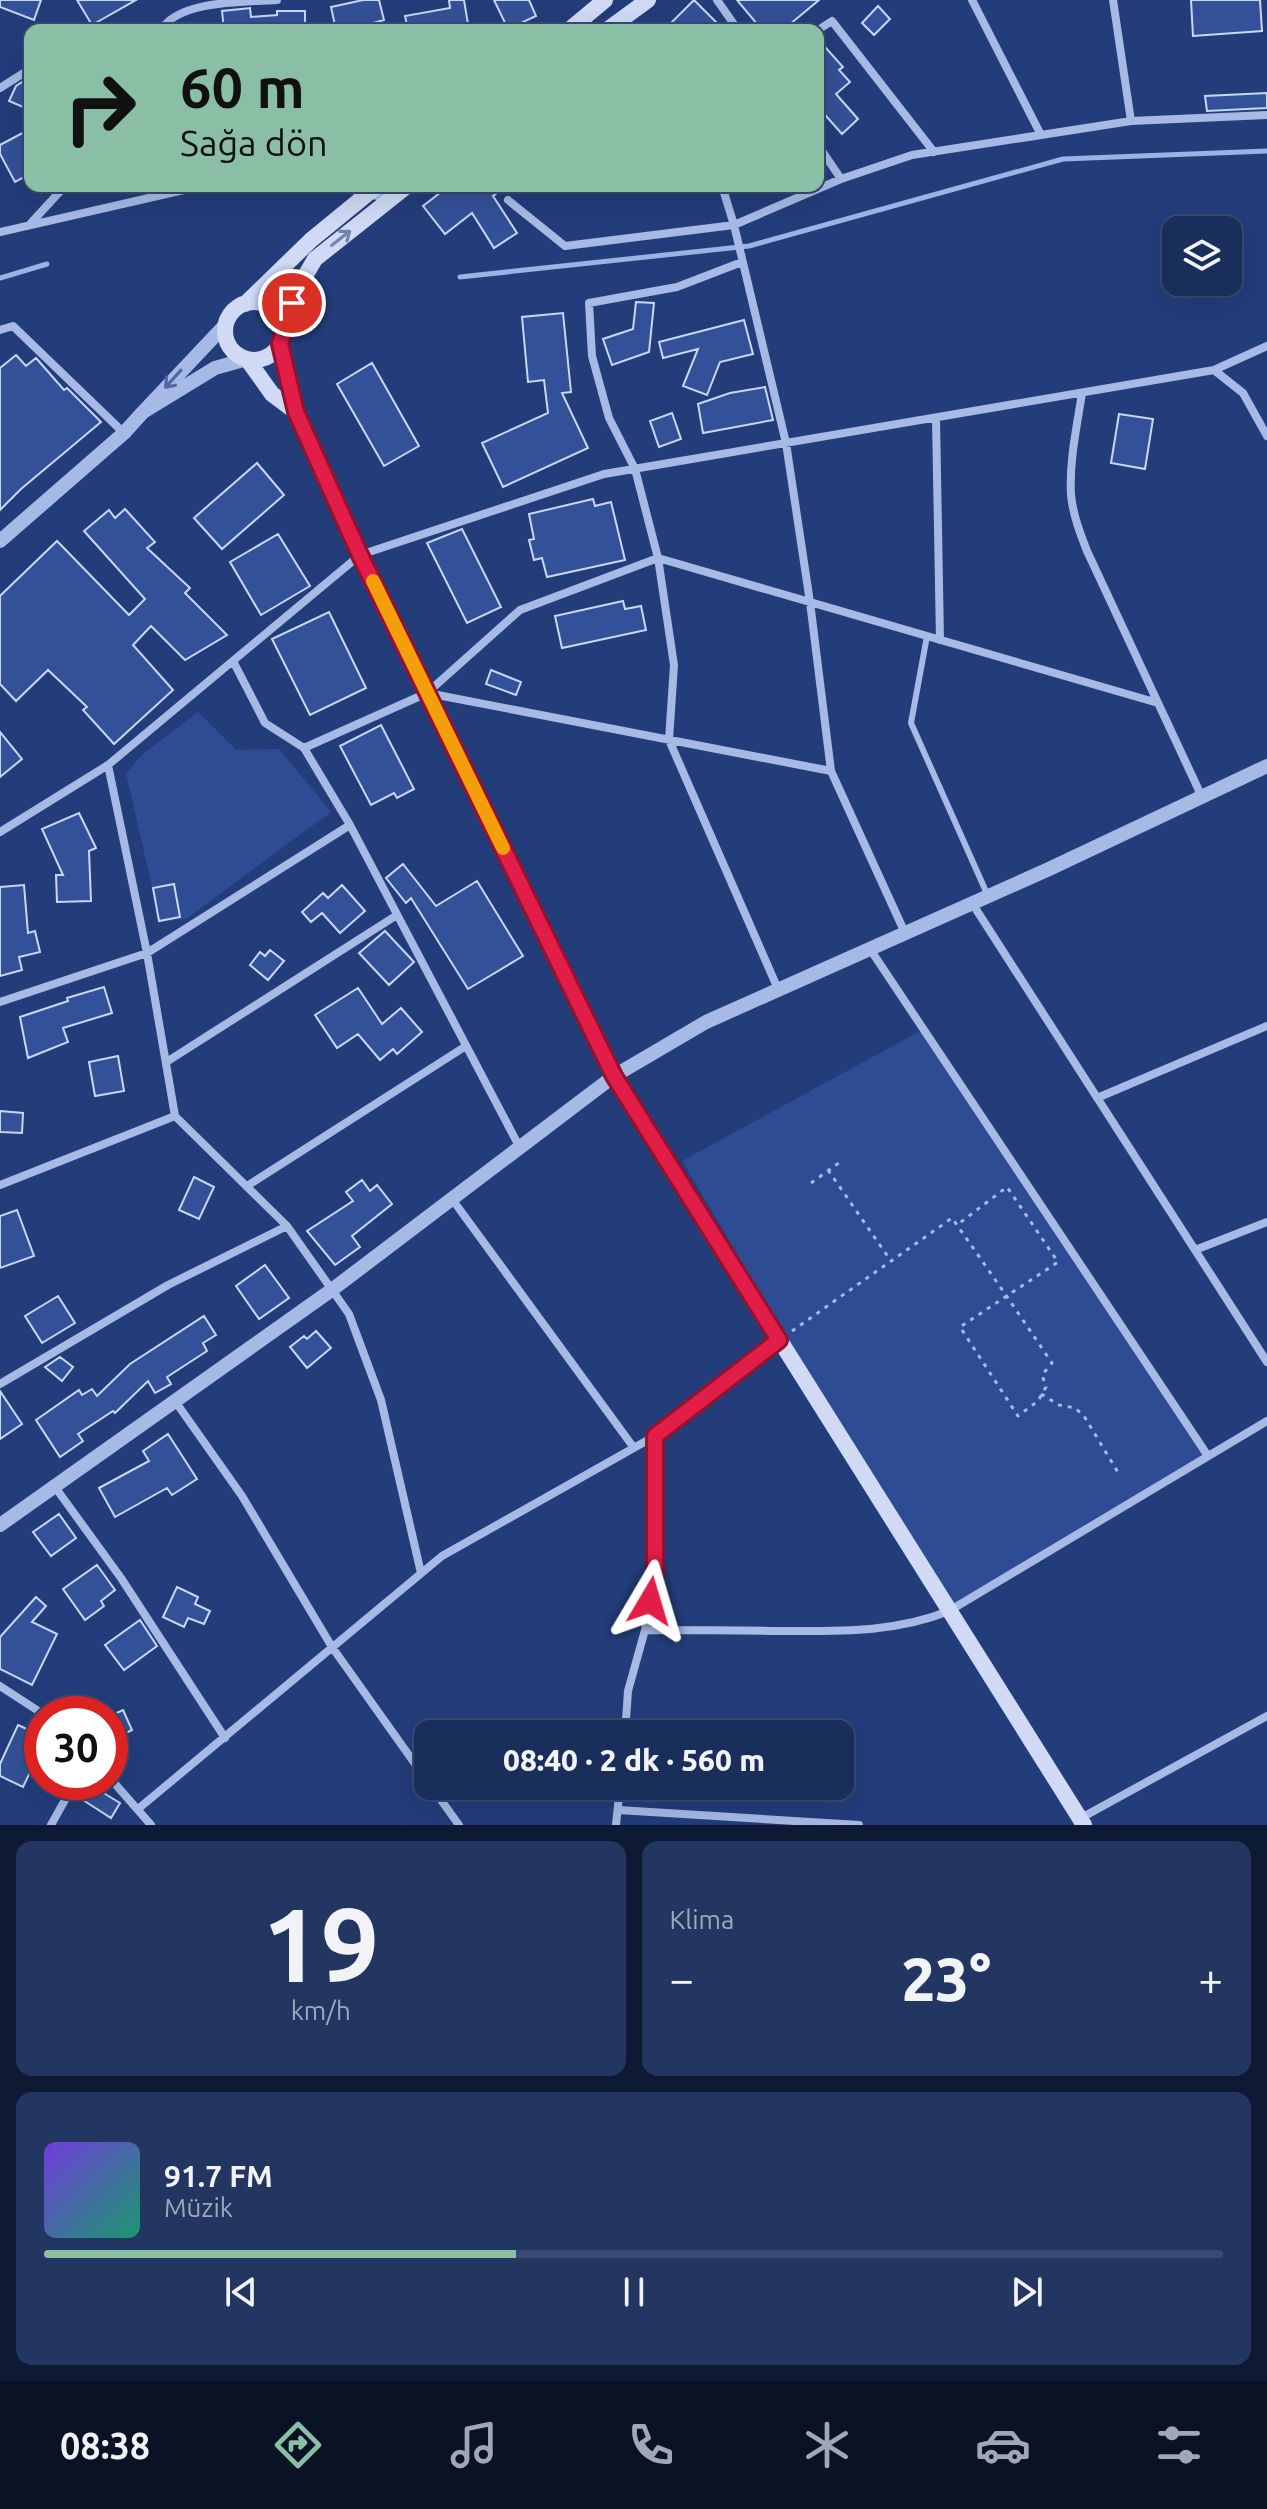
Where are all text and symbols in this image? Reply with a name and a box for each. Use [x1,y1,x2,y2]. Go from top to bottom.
icon: right [48,56,152,160]
text: 60 m [180,56,305,119]
text: Sağa dön [180,122,328,163]
map controls [1162,216,1242,296]
button: layers [1162,216,1242,296]
one-way arrow [330,230,351,247]
pin [258,269,326,337]
icon: arrive [270,281,314,325]
one-way arrow [164,369,182,389]
position arrow [608,1559,692,1643]
speed limit sign: 30 [24,1696,128,1800]
text: 08:40 · 2 dk · 560 m [503,1743,765,1777]
text: 19 [262,1885,379,2002]
text: Klima [670,1905,734,1934]
text: 23° [902,1945,991,2012]
text: − [670,1954,694,2003]
text: + [1198,1954,1223,2003]
text: km/h [291,1996,351,2025]
text: 91.7 FM [164,2159,273,2193]
text: Müzik [164,2193,233,2222]
icon: previous [219,2270,263,2314]
icon: pause [612,2270,656,2314]
icon: next [1005,2270,1049,2314]
icon: directions [270,2417,326,2473]
icon: music [446,2417,502,2473]
icon: phone [623,2417,679,2473]
icon: climate [799,2417,855,2473]
icon: car [975,2417,1031,2473]
icon: filters [1151,2417,1207,2473]
text: 08:38 [60,2425,150,2466]

